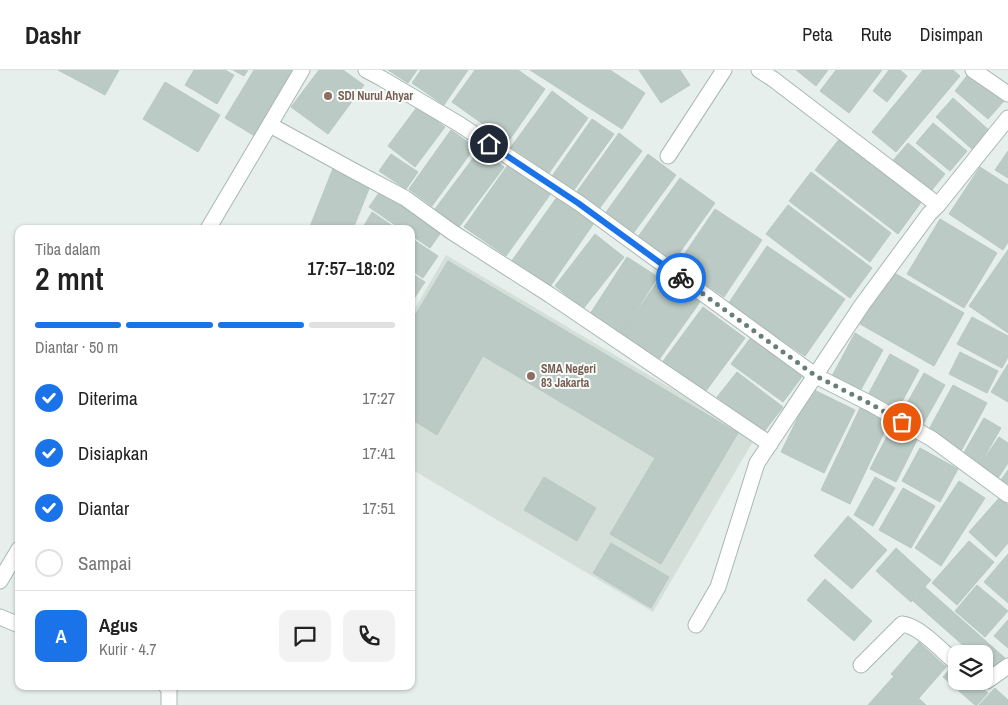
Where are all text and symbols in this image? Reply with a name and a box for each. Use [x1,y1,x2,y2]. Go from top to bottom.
text: Dashr [25,19,81,51]
text: Peta [802,22,833,47]
text: Rute [861,22,892,47]
text: Disimpan [920,22,983,47]
place label: SDI Nurul Ahyar [338,88,413,104]
marker: SDI Nurul Ahyar [322,90,334,102]
pin [468,123,510,165]
icon: home [475,130,503,158]
text: Tiba dalam [35,238,100,260]
courier [656,253,706,303]
text: 17:57–18:02 [307,255,395,281]
text: 2 mnt [35,257,104,300]
icon: bike [667,264,695,292]
text: Diantar · 50 m [35,336,118,358]
place label: SMA Negeri 83 Jakarta [541,361,596,391]
marker: SMA Negeri 83 Jakarta [525,370,537,382]
icon: check [35,384,63,412]
text: Diterima [78,385,138,411]
text: 17:27 [362,387,395,409]
pin [881,401,923,443]
icon: bag [888,408,916,436]
icon: check [35,439,63,467]
text: Disiapkan [78,440,148,466]
text: 17:41 [362,442,395,464]
icon: check [35,494,63,522]
text: Diantar [78,495,129,521]
text: 17:51 [362,497,395,519]
text: Sampai [78,550,132,576]
button: chat [279,610,331,662]
button: phone [343,610,395,662]
text: Agus [99,612,138,638]
text: A [55,623,67,649]
text: Kurir · 4.7 [99,638,157,660]
map controls [948,645,993,690]
button: layers [948,645,993,690]

